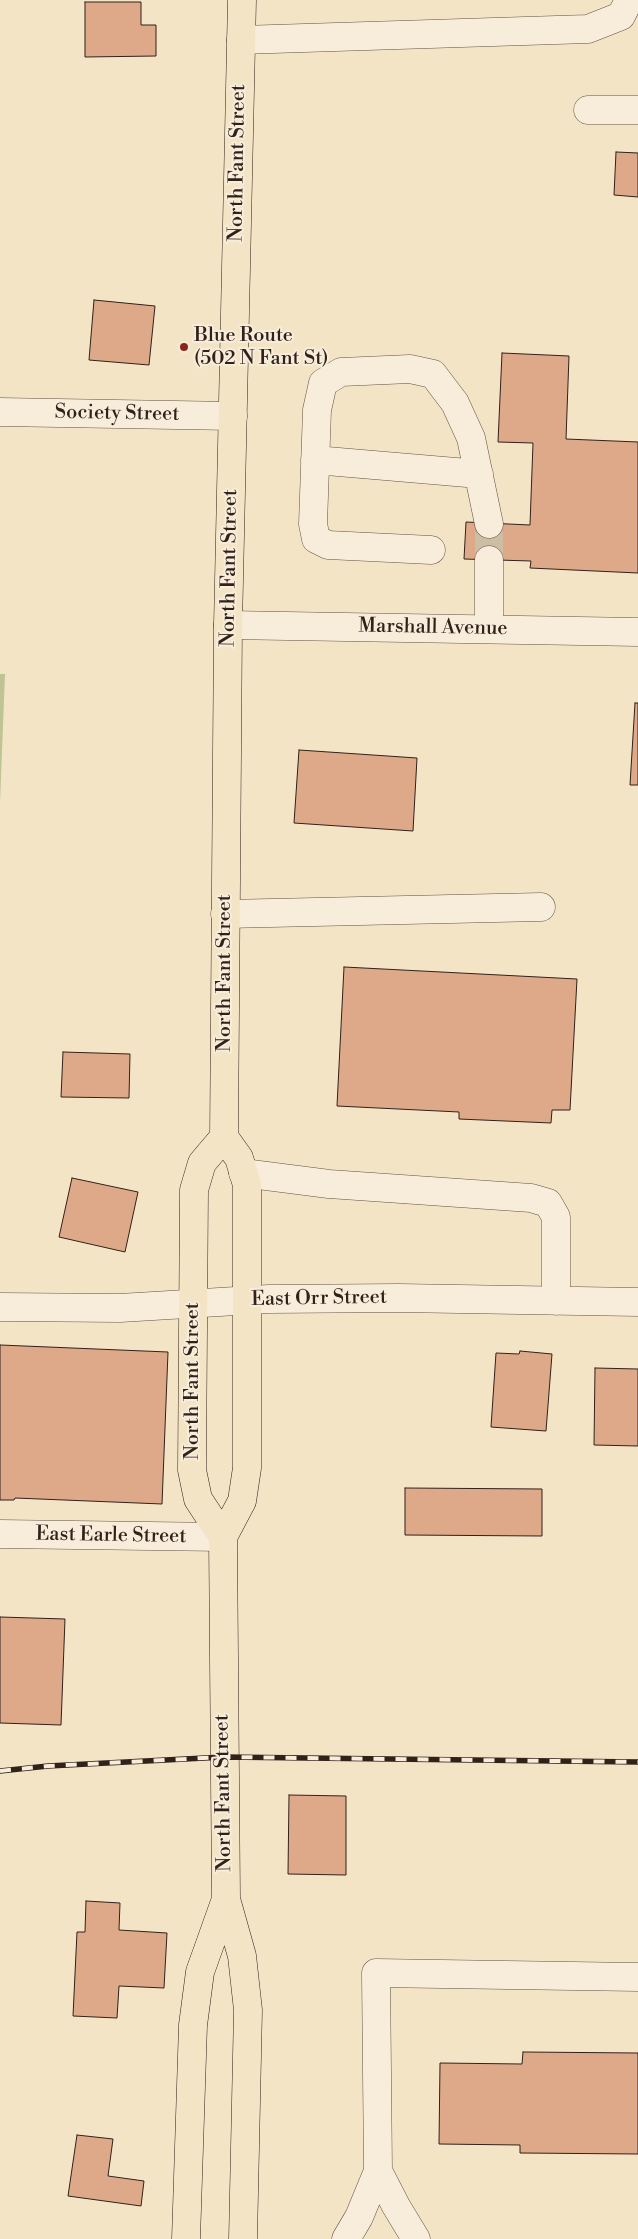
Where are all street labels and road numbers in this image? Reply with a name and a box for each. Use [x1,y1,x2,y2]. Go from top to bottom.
street label: North Fant Street [225,84,251,242]
street label: Society Street [54,401,180,427]
street label: North Fant Street [217,489,243,647]
street label: Marshall Avenue [358,615,508,641]
street label: North Fant Street [213,894,237,1052]
street label: East Orr Street [251,1286,387,1312]
street label: North Fant Street [181,1302,205,1460]
street label: East Earle Street [35,1523,187,1549]
street label: North Fant Street [211,1714,237,1872]

